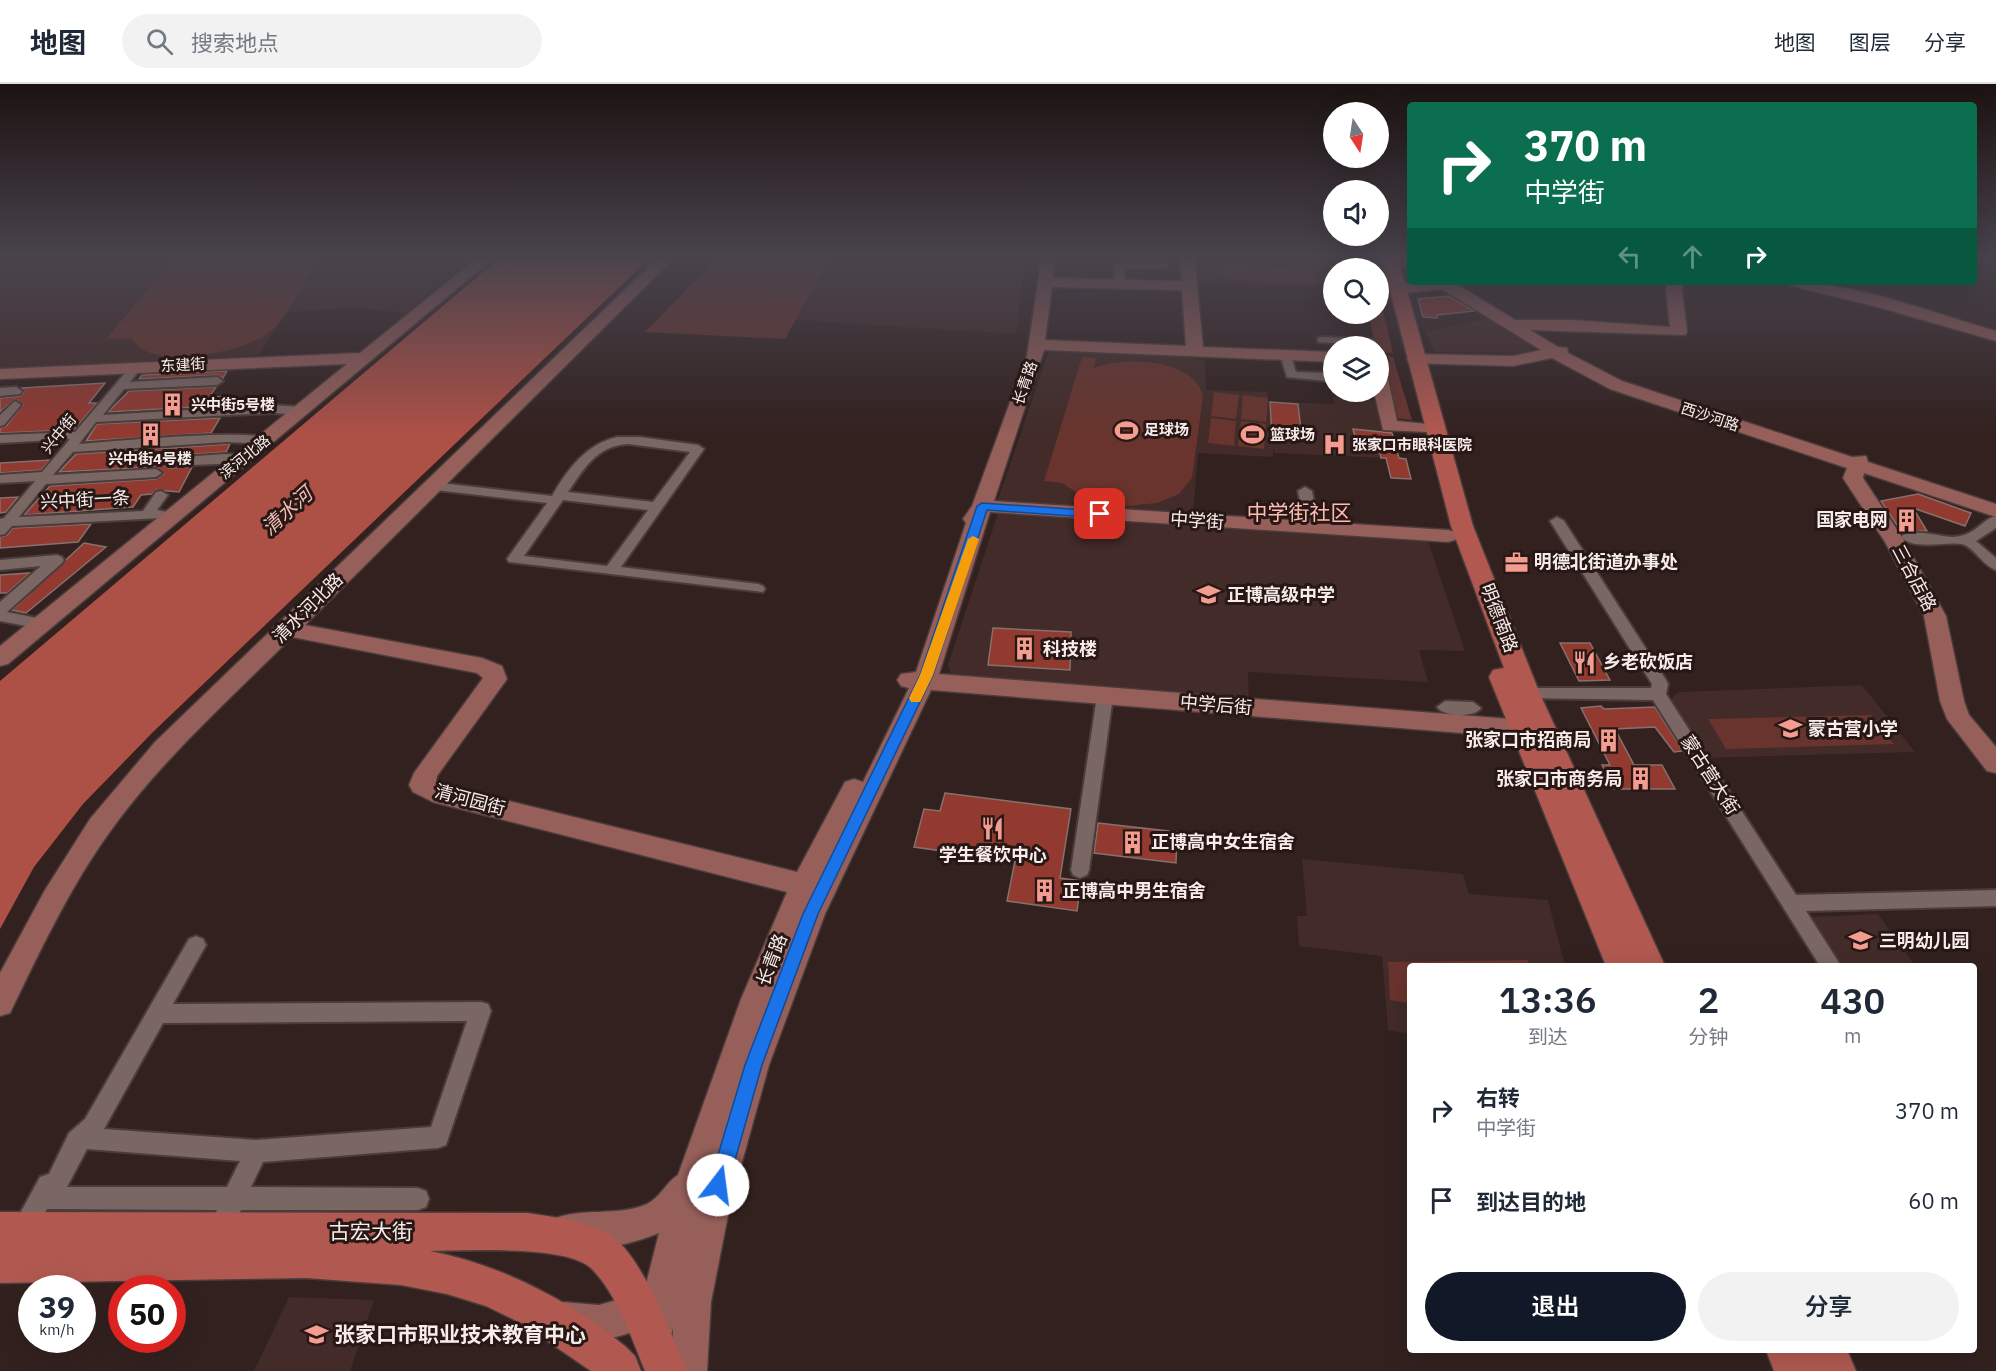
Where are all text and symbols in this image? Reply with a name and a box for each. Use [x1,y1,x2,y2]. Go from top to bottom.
search box [122,14,542,68]
text: 地图 [30,24,86,61]
icon: search [143,25,176,58]
text: 搜索地点 [191,28,279,57]
text: 地图 [1774,28,1816,56]
text: 图层 [1849,28,1891,56]
text: 分享 [1924,28,1966,56]
north arrow [1323,102,1389,168]
map controls [1323,102,1389,402]
text: 370 m [1524,118,1647,173]
icon: right [1425,126,1503,204]
text: 中学街 [1524,174,1605,209]
button: sound [1323,180,1389,246]
icon: left [1613,240,1646,273]
icon: ahead [1676,240,1709,273]
icon: right [1739,240,1772,273]
button: search [1323,258,1389,324]
button: layers [1323,336,1389,402]
street label: 东建街 [160,354,206,375]
street label: 长青路 [1008,358,1041,407]
building icon: 兴中街5号楼 [160,392,186,418]
place label: 兴中街5号楼 [191,395,275,414]
street label: 西沙河路 [1679,398,1742,435]
street label: 兴中街 [37,410,80,457]
sports icon: 足球场 [1113,417,1139,443]
place label: 足球场 [1144,420,1189,439]
building icon: 兴中街4号楼 [137,422,163,448]
sports icon: 篮球场 [1239,422,1265,448]
place label: 篮球场 [1270,425,1315,444]
street label: 滨河北路 [215,430,274,483]
hospital icon: 张家口市眼科医院 [1321,432,1347,458]
place label: 张家口市眼科医院 [1352,435,1472,454]
place label: 兴中街4号楼 [108,449,192,468]
water label: 清水河 [255,478,321,541]
street label: 兴中街一条 [39,486,131,513]
pin [1074,488,1125,539]
icon: arrive [1083,497,1116,530]
district label: 中学街社区 [1247,498,1352,526]
street label: 中学街 [1169,507,1225,534]
building icon: 国家电网 [1893,507,1919,533]
place label: 国家电网 [1816,508,1888,531]
street label: 三合店路 [1887,541,1941,615]
office icon: 明德北街道办事处 [1503,549,1529,575]
place label: 明德北街道办事处 [1534,550,1678,573]
street label: 清水河北路 [268,568,348,648]
street label: 明德南路 [1476,580,1523,656]
school or university icon: 正博高级中学 [1196,582,1222,608]
place label: 正博高级中学 [1227,583,1335,606]
building icon: 科技楼 [1012,636,1038,662]
place label: 科技楼 [1043,637,1097,660]
restaurant icon: 乡老砍饭店 [1572,649,1598,675]
place label: 乡老砍饭店 [1603,650,1693,673]
street label: 中学后街 [1179,690,1253,719]
school or university icon: 蒙古营小学 [1777,716,1803,742]
place label: 蒙古营小学 [1808,717,1898,740]
building icon: 张家口市招商局 [1596,727,1622,753]
place label: 张家口市招商局 [1465,728,1591,751]
street label: 蒙古营大街 [1676,731,1745,819]
building icon: 张家口市商务局 [1627,766,1653,792]
place label: 张家口市商务局 [1496,767,1622,790]
street label: 清河园街 [432,779,508,820]
restaurant icon: 学生餐饮中心 [980,816,1006,842]
building icon: 正博高中女生宿舍 [1120,829,1146,855]
place label: 正博高中女生宿舍 [1151,830,1295,853]
place label: 学生餐饮中心 [939,843,1047,866]
building icon: 正博高中男生宿舍 [1031,878,1057,904]
place label: 正博高中男生宿舍 [1062,879,1206,902]
school or university icon: 三明幼儿园 [1848,928,1874,954]
place label: 三明幼儿园 [1879,929,1969,952]
street label: 长青路 [751,930,792,989]
text: 13:36 [1499,976,1597,1023]
text: 2 [1698,976,1719,1023]
text: 430 [1820,977,1885,1024]
text: m [1844,1022,1861,1049]
text: 到达 [1528,1023,1568,1050]
text: 分钟 [1689,1023,1729,1050]
text: 右转 [1476,1083,1520,1112]
icon: right [1425,1094,1458,1127]
text: 370 m [1895,1096,1959,1125]
text: 中学街 [1476,1114,1536,1141]
position arrow [686,1153,750,1217]
icon: arrive [1425,1184,1458,1217]
text: 60 m [1908,1186,1959,1215]
text: 到达目的地 [1476,1187,1586,1216]
street label: 古宏大街 [329,1217,413,1245]
button: 退出 [1425,1272,1686,1341]
button: 分享 [1698,1272,1959,1341]
speed limit sign: 50 [108,1275,186,1353]
text: 39 [39,1287,75,1326]
text: km/h [39,1320,75,1339]
place label: 张家口市职业技术教育中心 [334,1320,586,1348]
school or university icon: 张家口市职业技术教育中心 [303,1322,329,1348]

